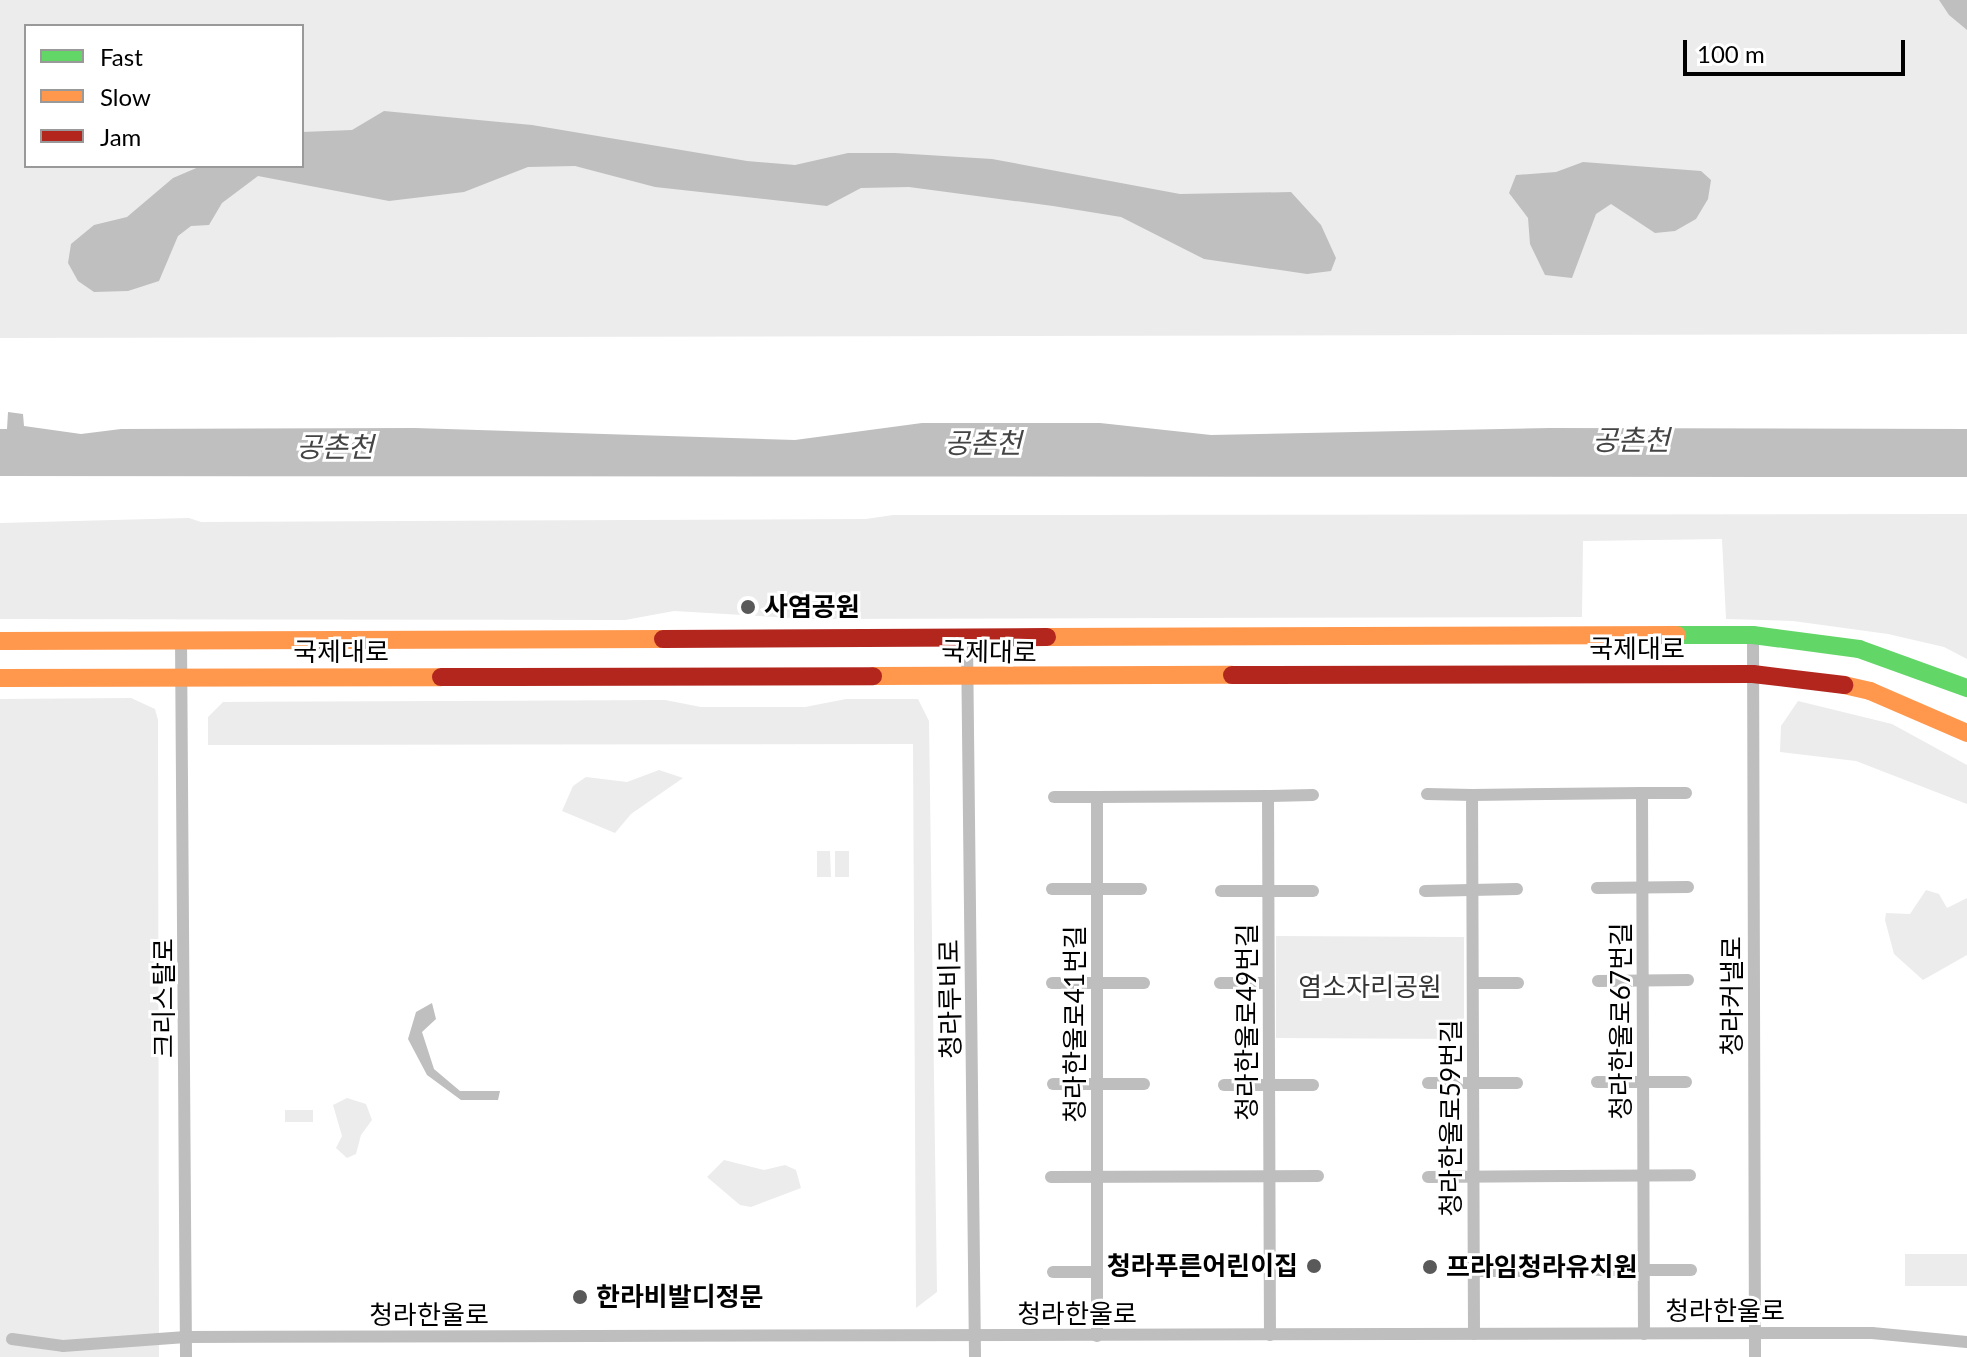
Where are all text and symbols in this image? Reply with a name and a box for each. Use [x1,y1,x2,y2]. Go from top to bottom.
legend [24,24,304,168]
scale bar [1687,24,1909,74]
text: 100 m [1697,39,1765,68]
text: Fast [100,42,143,71]
text: Slow [100,82,151,111]
text: Jam [100,122,141,151]
water label: 공촌천 [1592,422,1670,456]
water label: 공촌천 [944,425,1022,459]
water label: 공촌천 [296,429,374,463]
place label: 사염공원 [764,591,860,623]
marker: 사염공원 [739,598,757,616]
street label: 국제대로 [1589,633,1685,665]
street label: 국제대로 [293,636,389,668]
street label: 국제대로 [941,636,1037,668]
street label: 청라한울로67번길 [1605,922,1637,1120]
street label: 청라한울로49번길 [1231,923,1263,1121]
street label: 청라한울로41번길 [1059,925,1091,1123]
street label: 청라커낼로 [1716,936,1748,1056]
street label: 크리스탈로 [148,938,180,1058]
street label: 청라루비로 [933,939,967,1059]
park label: 염소자리공원 [1298,971,1442,1003]
street label: 청라한울로59번길 [1435,1019,1467,1217]
place label: 청라푸른어린이집 [1107,1250,1298,1282]
place label: 프라임청라유치원 [1446,1251,1637,1283]
marker: 청라푸른어린이집 [1305,1257,1323,1275]
marker: 프라임청라유치원 [1421,1258,1439,1276]
place label: 한라비발디정문 [596,1281,763,1313]
marker: 한라비발디정문 [571,1288,589,1306]
street label: 청라한울로 [1665,1295,1785,1327]
street label: 청라한울로 [1017,1298,1137,1330]
street label: 청라한울로 [369,1299,489,1331]

